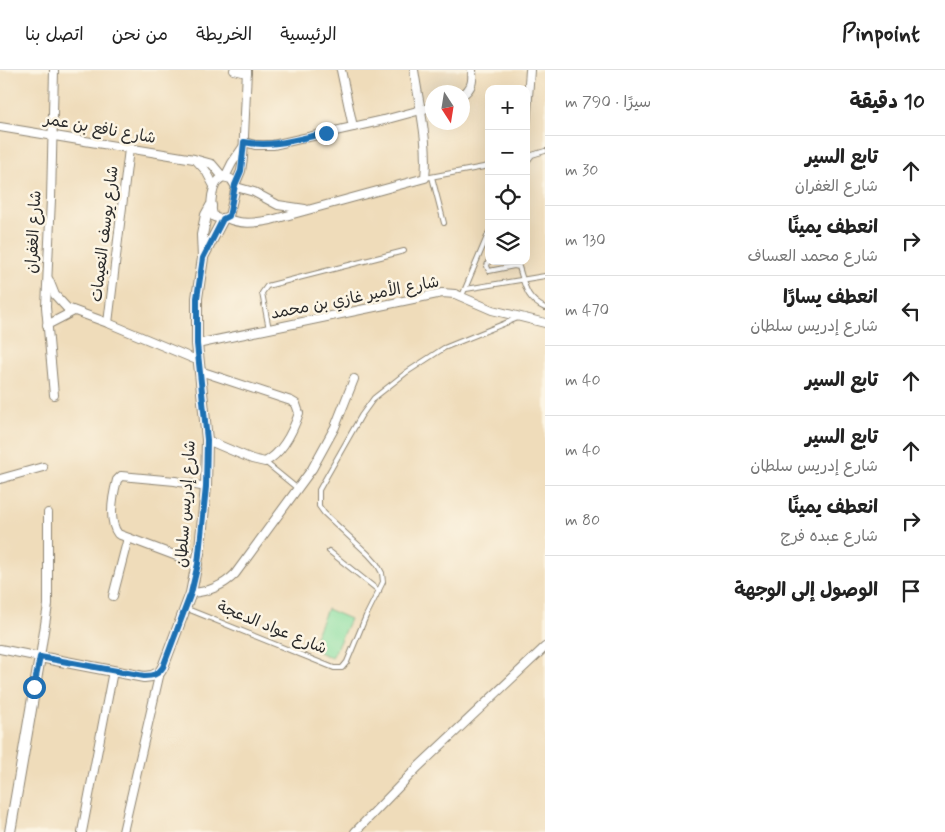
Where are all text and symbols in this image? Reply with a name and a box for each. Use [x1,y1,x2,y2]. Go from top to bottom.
text: Pinpoint [842,19,920,50]
text: اتصل بنا [25,23,84,47]
text: من نحن [112,23,168,47]
text: الخريطة [196,23,252,47]
text: الرئيسية [280,23,337,47]
north arrow [425,85,470,130]
map controls [485,85,530,265]
button: + [485,85,530,130]
text: 10 دقيقة [849,88,925,116]
text: سيرًا · 790 m [565,92,651,113]
street label: شارع نافع بن عمر [40,108,158,149]
route end [315,122,338,145]
button: − [485,130,530,175]
text: تابع السير [805,145,878,170]
icon: ahead [897,157,925,185]
text: 30 m [565,160,598,181]
street label: شارع يوسف النعيمات [86,165,124,303]
button: locate [485,175,530,220]
text: شارع الغفران [795,176,878,197]
street label: شارع الغفران [21,190,47,274]
text: انعطف يمينًا [788,215,878,240]
button: layers [485,220,530,265]
icon: right [897,227,925,255]
text: 130 m [565,230,606,251]
text: شارع محمد العساف [747,246,878,267]
street label: شارع الأمير غازي بن محمد [269,270,441,325]
text: انعطف يسارًا [783,285,878,310]
icon: left [897,297,925,325]
text: 470 m [565,300,609,321]
text: شارع إدريس سلطان [750,316,878,337]
icon: ahead [897,367,925,395]
text: تابع السير [805,368,878,393]
text: 40 m [565,370,601,391]
text: تابع السير [805,425,878,450]
icon: ahead [897,437,925,465]
street label: شارع إدريس سلطان [171,440,201,568]
text: 40 m [565,440,601,461]
text: شارع إدريس سلطان [750,456,878,477]
text: انعطف يمينًا [788,495,878,520]
icon: right [897,507,925,535]
text: 80 m [565,510,600,531]
text: شارع عبده فرج [780,526,878,547]
icon: arrive [897,577,925,605]
text: الوصول إلى الوجهة [734,578,878,603]
street label: شارع عواد الدعجة [214,596,330,660]
route start [23,676,46,699]

